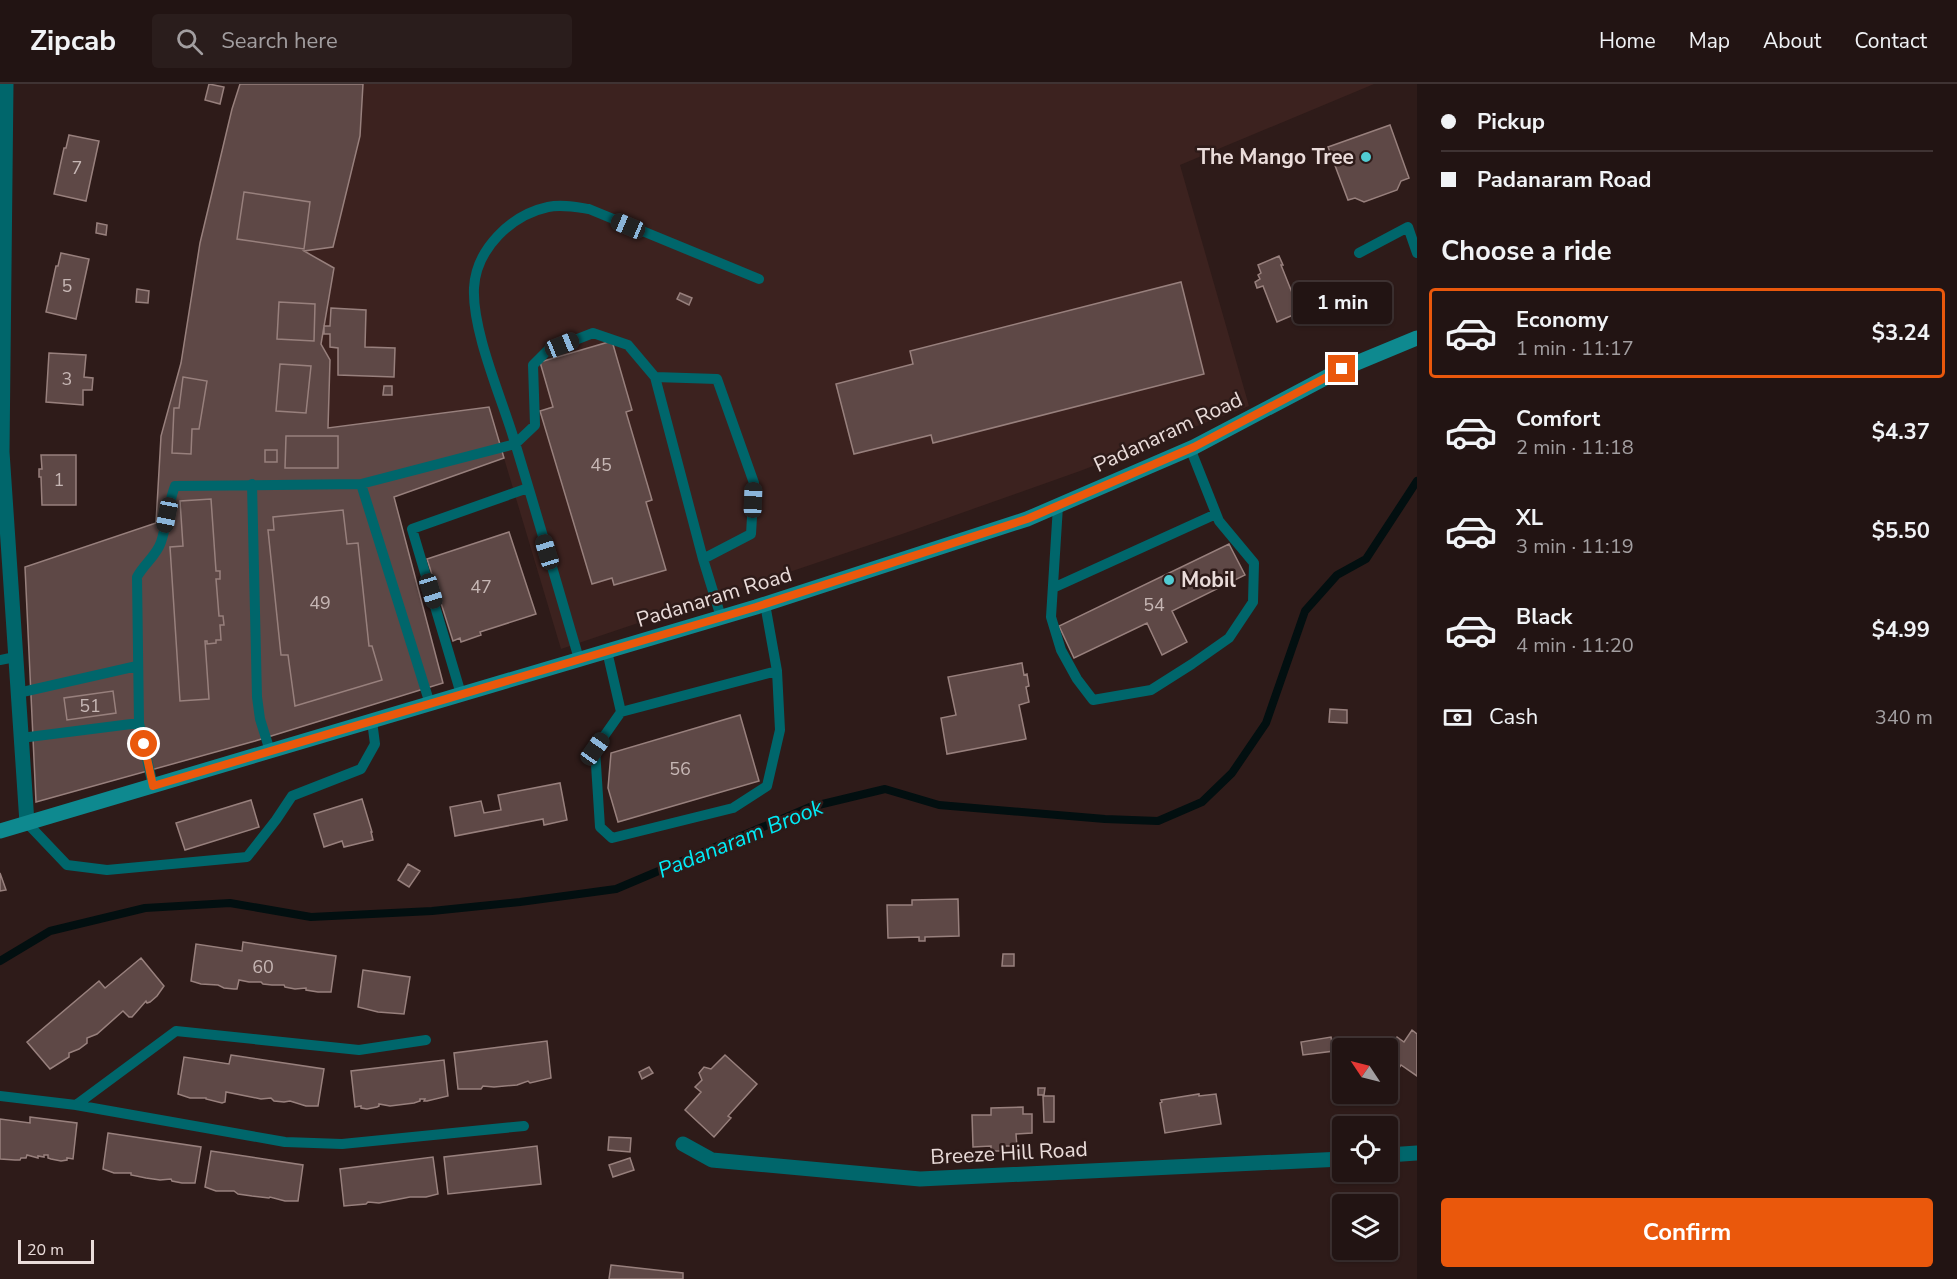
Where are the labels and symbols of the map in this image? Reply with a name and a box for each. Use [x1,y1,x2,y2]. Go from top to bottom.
place label: The Mango Tree [1197,143,1354,171]
marker: The Mango Tree [1359,150,1373,164]
house number: 7 [72,156,82,180]
car [608,211,648,241]
house number: 5 [62,274,72,298]
callout: 1 min [1292,282,1392,324]
car [542,330,582,360]
route end [1328,355,1355,382]
house number: 3 [62,367,72,391]
street label: Padanaram Road [1089,385,1247,479]
house number: 45 [590,453,612,477]
house number: 1 [54,468,64,492]
car [743,482,763,518]
car [155,496,179,534]
car [533,532,561,572]
street label: Padanaram Road [633,560,795,634]
place label: Mobil [1181,566,1236,594]
car [417,571,445,611]
marker: Mobil [1162,573,1176,587]
house number: 47 [470,575,492,599]
house number: 49 [309,591,331,615]
house number: 54 [1143,593,1165,617]
house number: 51 [79,694,101,718]
car [577,729,613,769]
route start [130,730,157,757]
house number: 56 [669,757,691,781]
water label: Padanaram Brook [653,792,828,886]
house number: 60 [252,955,274,979]
north arrow [1332,1038,1398,1104]
street label: Breeze Hill Road [930,1135,1088,1171]
scale bar [18,1237,94,1264]

